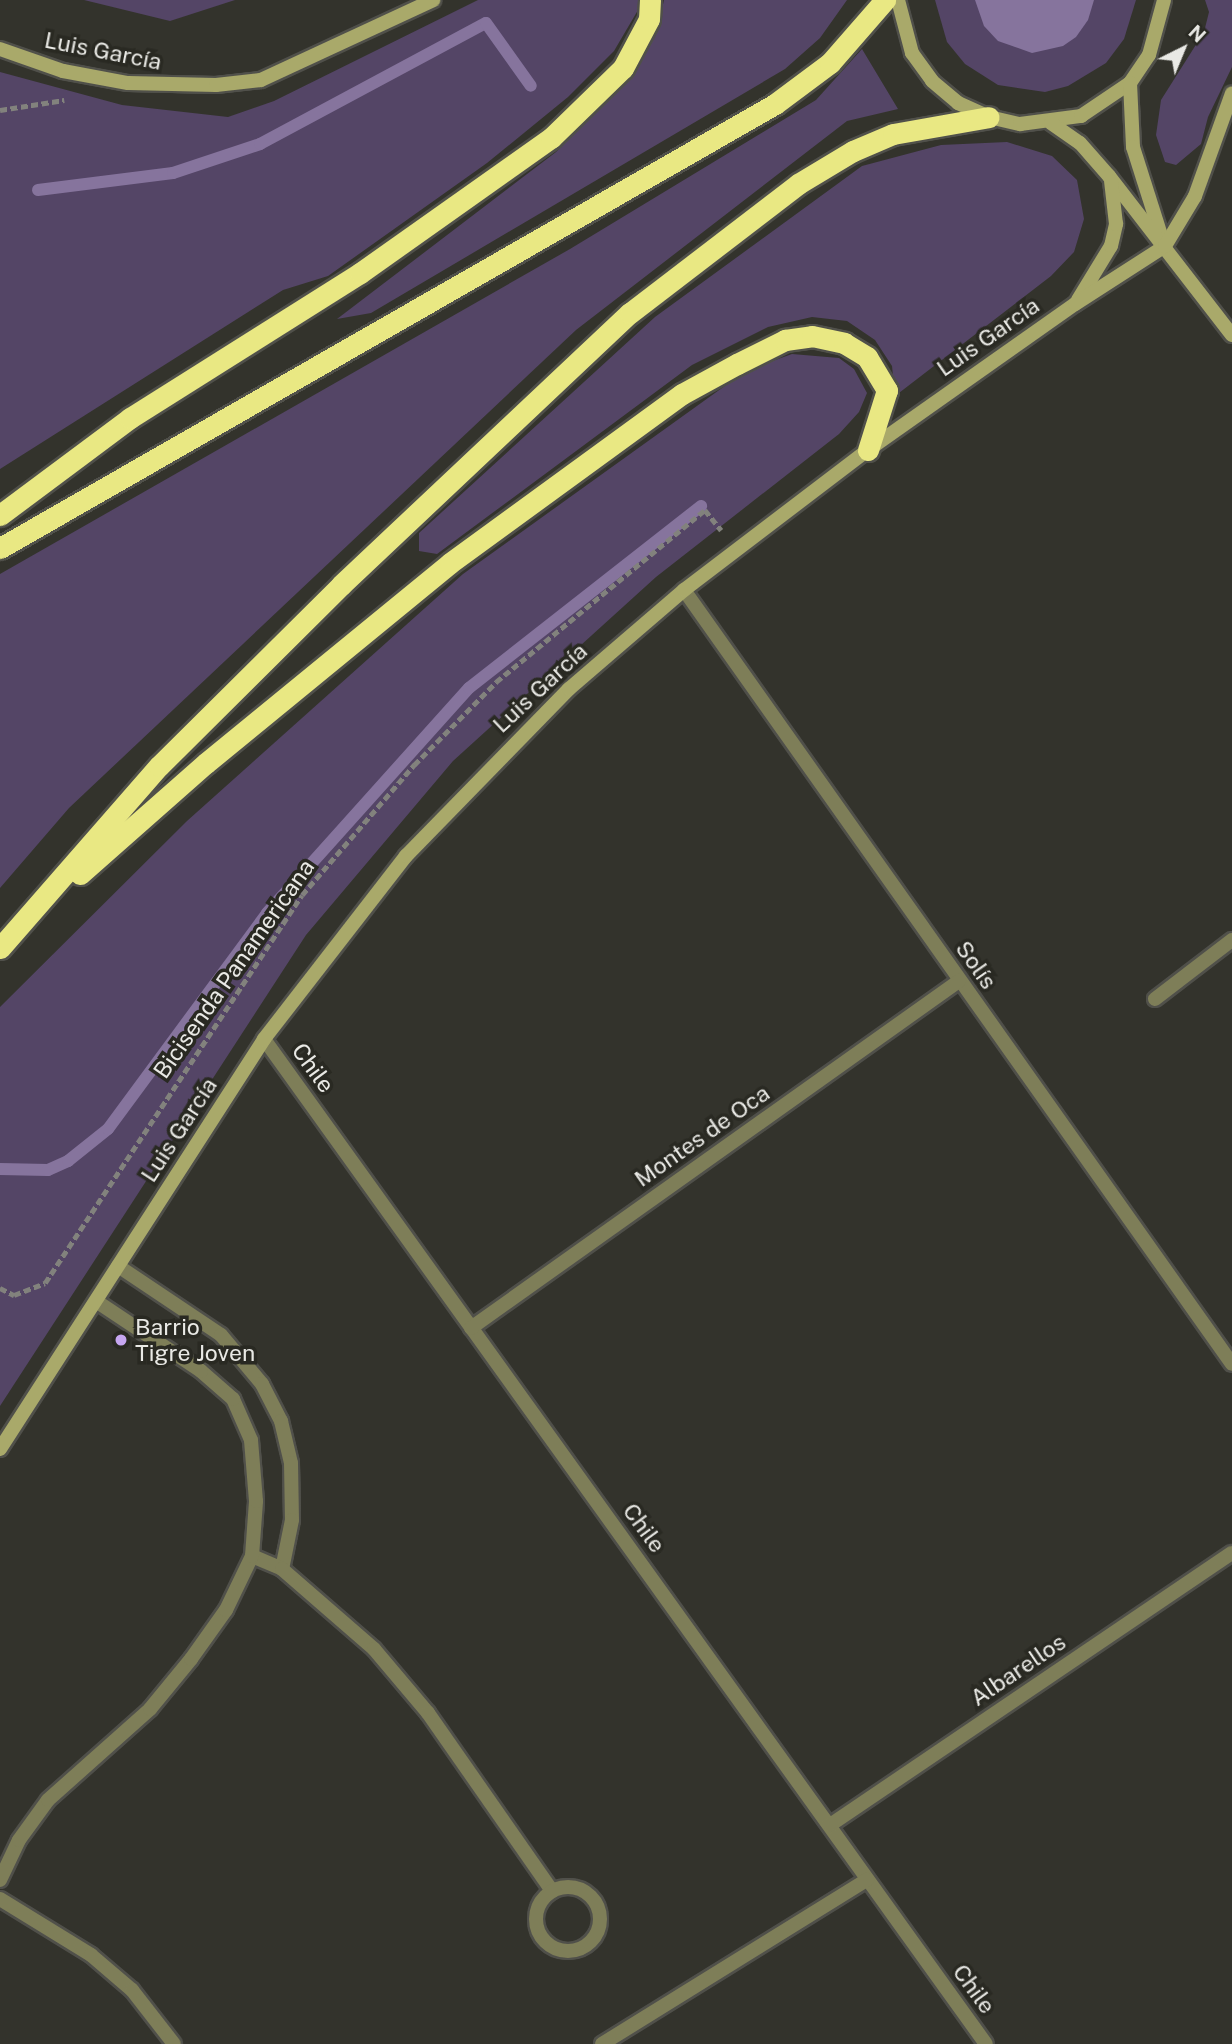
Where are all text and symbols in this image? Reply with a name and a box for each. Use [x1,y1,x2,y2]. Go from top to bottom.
north arrow [1148,14,1218,84]
text: N [1184,21,1210,47]
street label: Luis García [42,26,164,76]
street label: Luis García [931,292,1045,382]
street label: Luis García [487,637,593,739]
street label: Bicisenda Panamericana [148,854,320,1084]
street label: Solís [950,936,1002,994]
street label: Chile [286,1038,340,1098]
street label: Luis García [135,1073,223,1187]
street label: Montes de Oca [629,1079,775,1193]
place label: Barrio Tigre Joven [135,1313,255,1367]
marker: Barrio Tigre Joven [113,1332,129,1348]
street label: Chile [617,1498,671,1558]
street label: Albarellos [965,1628,1071,1712]
street label: Chile [947,1959,1001,2019]

